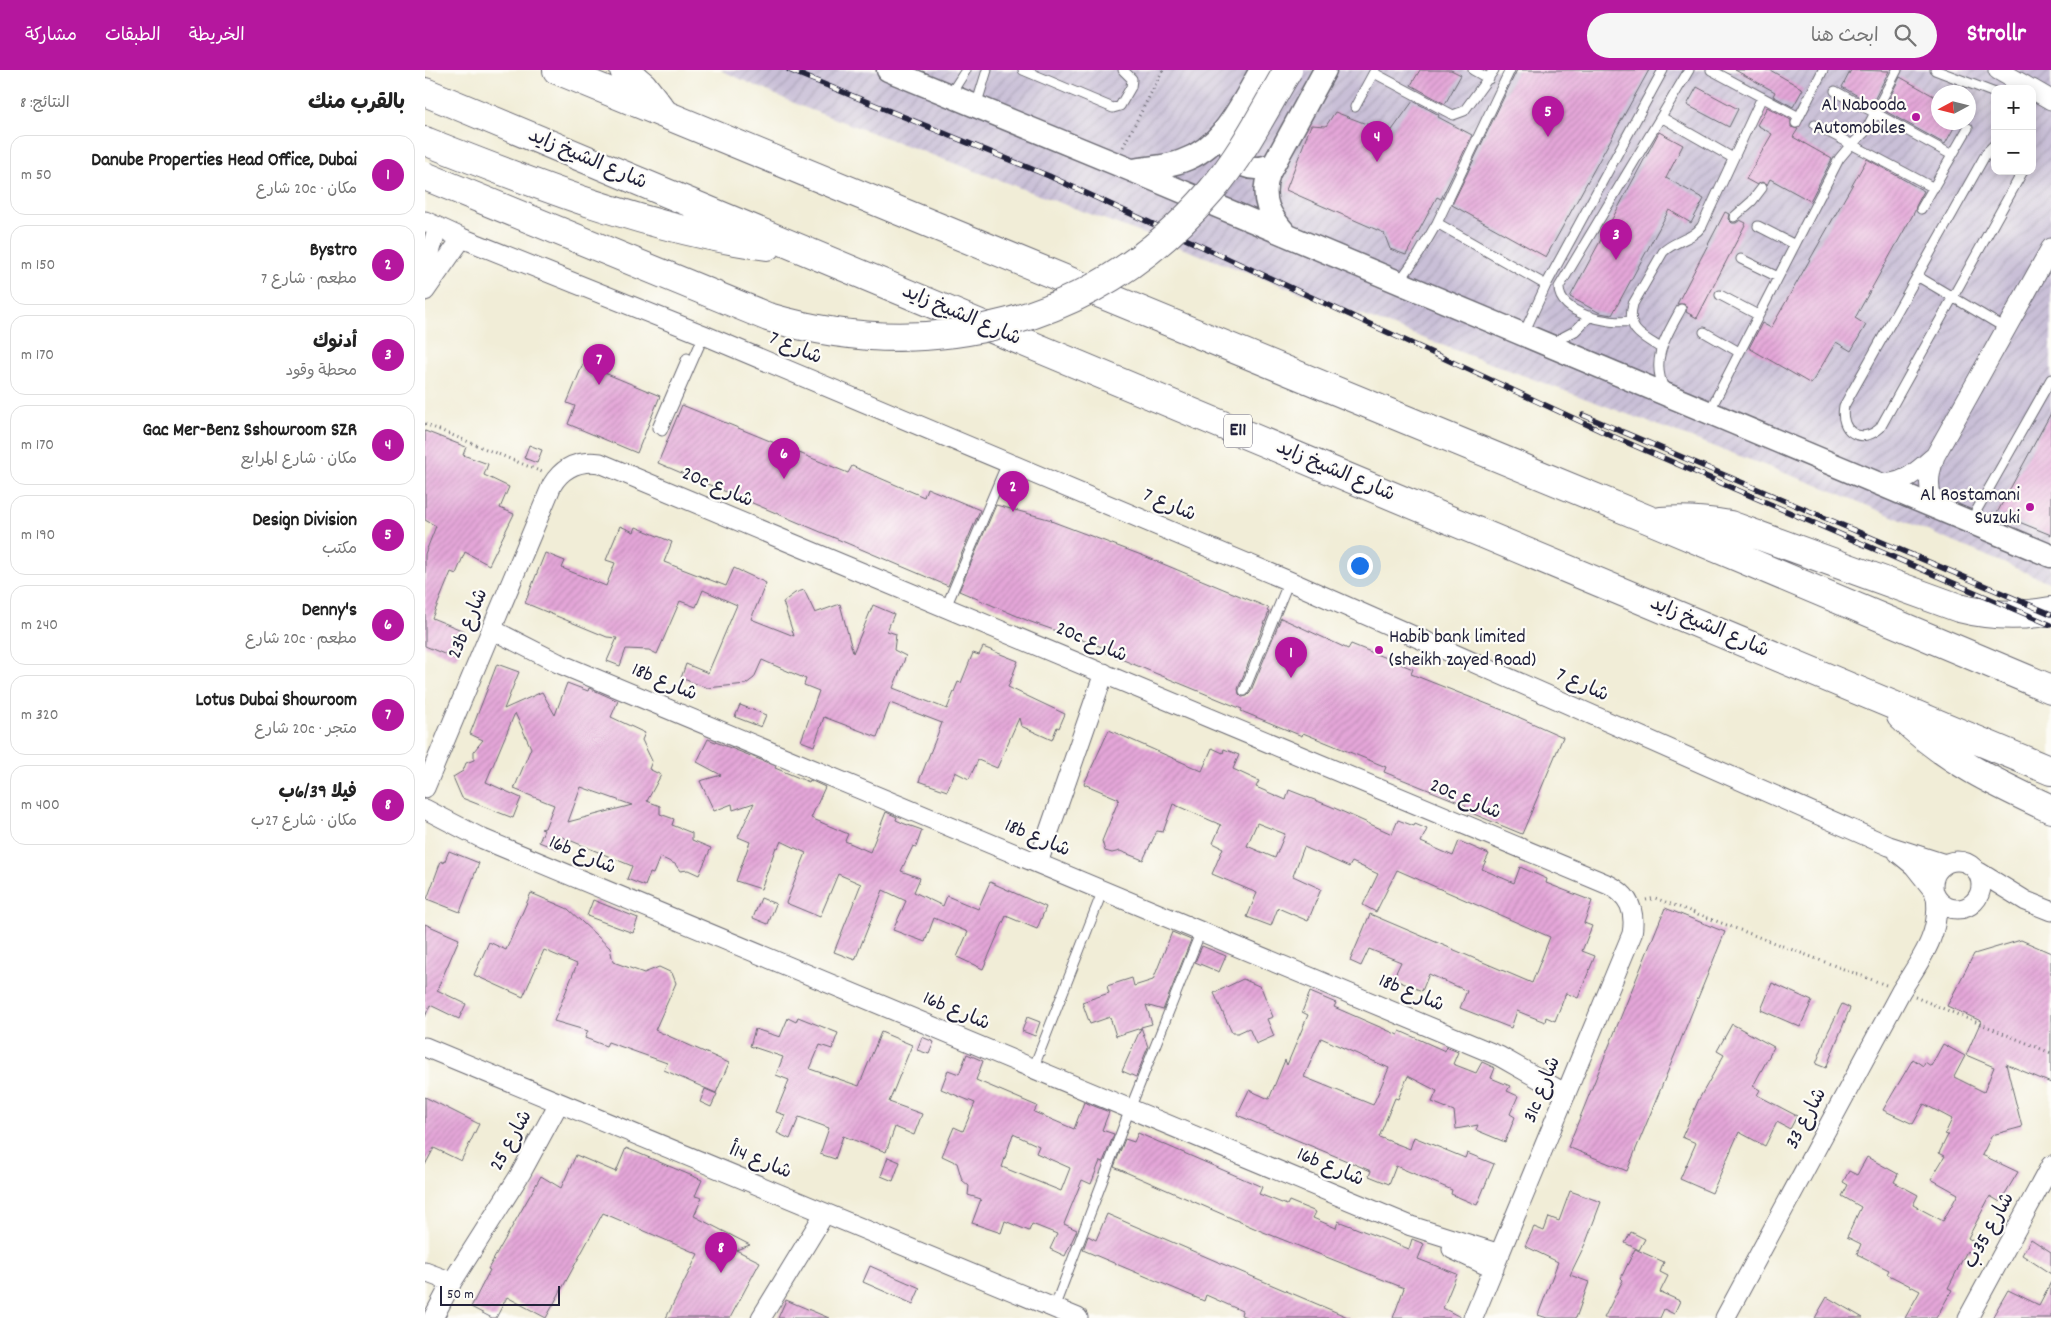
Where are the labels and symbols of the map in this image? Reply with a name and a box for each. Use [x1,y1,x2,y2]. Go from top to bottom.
north arrow [1931,85,1976,130]
place label: Al Nabooda Automobiles [1813,92,1907,143]
pin: 5 [1532,96,1564,137]
marker: Al Nabooda Automobiles [1910,111,1922,123]
pin: 4 [1361,121,1393,162]
street label: شارع الشيخ زايد [523,122,651,198]
pin: 3 [1600,219,1632,260]
street label: شارع الشيخ زايد [897,278,1025,354]
street label: شارع 7 [764,325,826,373]
pin: 7 [583,344,615,385]
road number: E11 [1224,414,1252,448]
street label: شارع الشيخ زايد [1271,434,1399,510]
pin: 6 [768,438,800,479]
street label: 20c شارع [677,460,757,516]
pin: 2 [997,471,1029,512]
street label: شارع 7 [1138,482,1200,530]
place label: Al Rostamani Suzuki [1920,482,2020,533]
marker: Al Rostamani Suzuki [2024,501,2036,513]
your location [1347,553,1373,579]
street label: 23b شارع [442,584,496,664]
street label: شارع الشيخ زايد [1645,590,1773,666]
street label: 20c شارع [1051,615,1131,671]
place label: Habib bank limited (sheikh zayed Road) [1389,624,1536,675]
pin: 1 [1275,637,1307,678]
marker: Habib bank limited (sheikh zayed Road) [1373,644,1385,656]
street label: 18b شارع [627,657,701,709]
street label: شارع 7 [1551,662,1613,710]
street label: 20c شارع [1425,772,1505,828]
street label: 18b شارع [1000,813,1074,865]
street label: 16b شارع [544,829,620,883]
street label: 18b شارع [1374,968,1448,1020]
street label: 16b شارع [918,985,994,1039]
street label: 31c شارع [1517,1053,1569,1127]
street label: شارع 33 [1779,1083,1835,1155]
street label: شارع 25 [484,1105,540,1177]
street label: شارع 14أ [724,1137,796,1187]
street label: 16b شارع [1292,1141,1368,1195]
street label: شارع 35ب [1957,1188,2023,1274]
pin: 8 [705,1232,737,1273]
scale bar [440,1283,560,1306]

